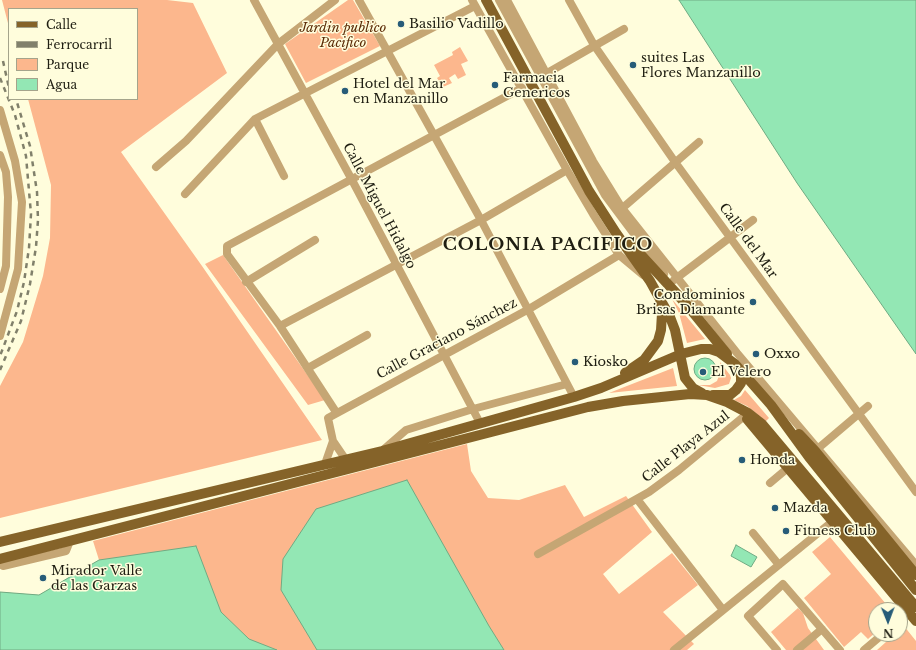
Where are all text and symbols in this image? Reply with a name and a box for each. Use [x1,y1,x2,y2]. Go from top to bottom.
legend [8,8,138,100]
place label: Basilio Vadillo [409,16,504,32]
text: Calle [46,17,77,32]
marker: Basilio Vadillo [396,19,406,29]
park label: Jardin publico Pacifico [300,20,386,51]
text: Ferrocarril [46,37,112,52]
place label: suites Las Flores Manzanillo [641,50,761,81]
text: Parque [46,57,89,72]
marker: suites Las Flores Manzanillo [628,60,638,70]
place label: Farmacia Genericos [503,70,570,101]
place label: Hotel del Mar en Manzanillo [353,76,448,107]
text: Agua [46,77,77,92]
marker: Farmacia Genericos [490,80,500,90]
marker: Hotel del Mar en Manzanillo [340,86,350,96]
street label: Calle Miguel Hidalgo [339,140,419,272]
street label: Calle del Mar [716,200,780,282]
district label: COLONIA PACIFICO [443,235,653,255]
place label: Condominios Brisas Diamante [636,287,745,318]
street label: Calle Graciano Sánchez [374,295,520,383]
marker: Condominios Brisas Diamante [748,297,758,307]
place label: Oxxo [764,346,800,362]
marker: Oxxo [751,349,761,359]
place label: Kiosko [583,354,628,370]
marker: Kiosko [570,357,580,367]
place label: El Velero [711,364,771,380]
marker: El Velero [698,367,708,377]
street label: Calle Playa Azul [639,408,733,486]
place label: Honda [750,452,795,468]
marker: Honda [737,455,747,465]
place label: Mazda [783,500,828,516]
marker: Mazda [770,503,780,513]
place label: Fitness Club [794,523,876,539]
marker: Fitness Club [781,526,791,536]
place label: Mirador Valle de las Garzas [51,563,142,594]
marker: Mirador Valle de las Garzas [38,573,48,583]
north arrow [868,602,908,642]
text: N [883,626,893,640]

